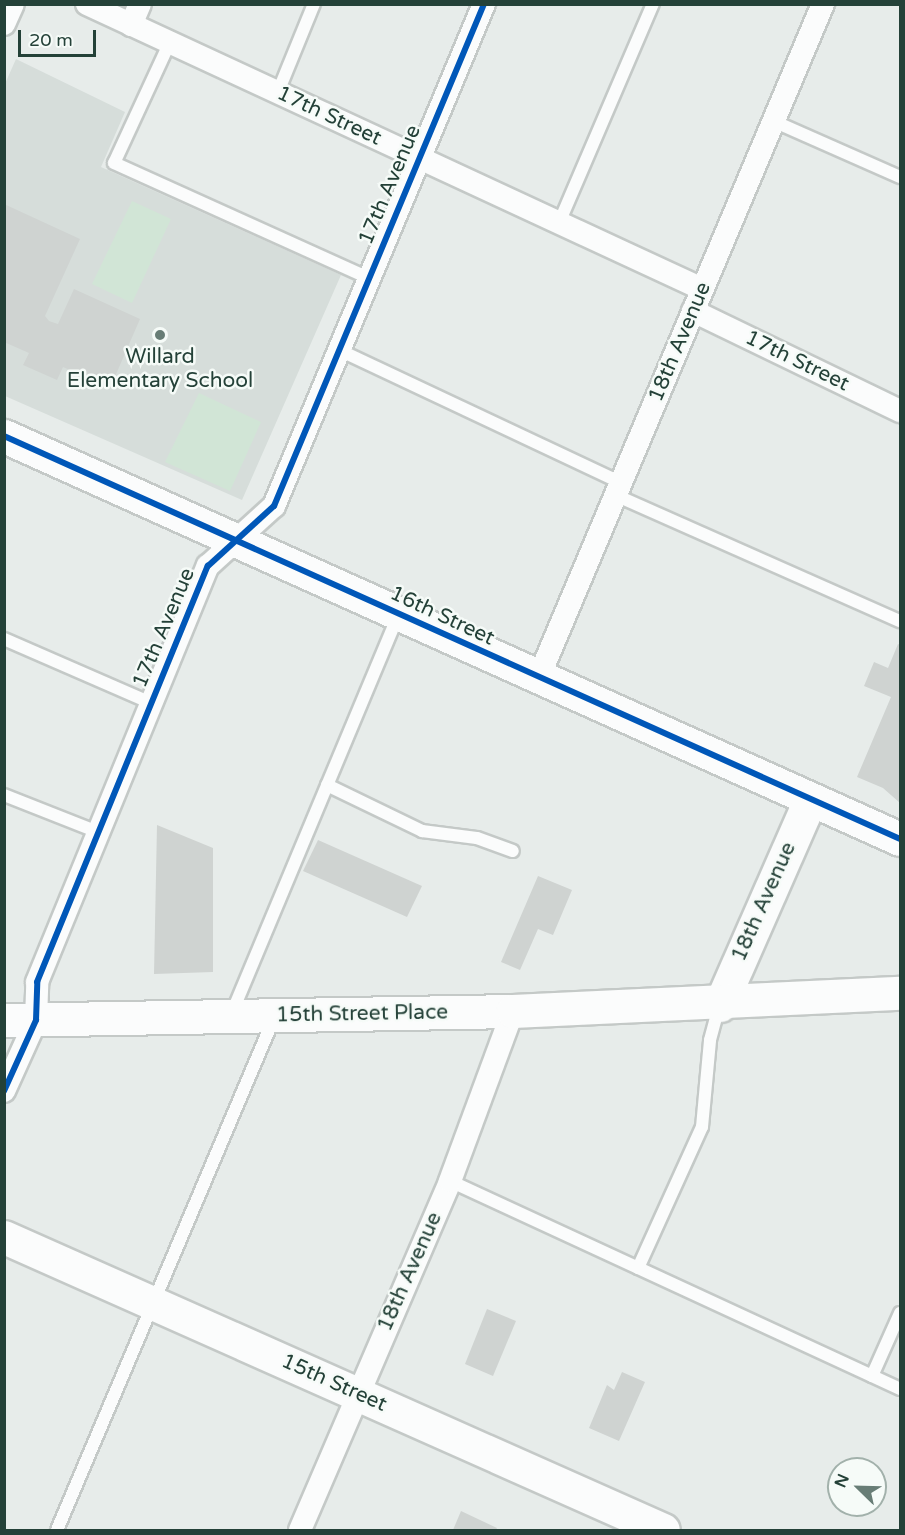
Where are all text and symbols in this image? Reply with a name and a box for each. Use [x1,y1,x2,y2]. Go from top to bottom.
scale bar [21,18,99,56]
text: 20 m [29,29,73,51]
street label: 17th Street [273,81,385,151]
street label: 17th Avenue [353,121,427,249]
street label: 18th Avenue [643,278,717,406]
street label: 17th Street [741,325,853,397]
marker: Willard Elementary School [153,328,167,342]
place label: Willard Elementary School [67,344,253,394]
street label: 17th Avenue [127,564,201,692]
street label: 16th Street [386,581,498,651]
street label: 18th Avenue [726,838,802,966]
street label: 15th Street Place [276,1000,448,1028]
street label: 18th Avenue [372,1208,448,1336]
street label: 15th Street [277,1349,391,1417]
north arrow [827,1457,887,1517]
text: N [831,1471,854,1491]

